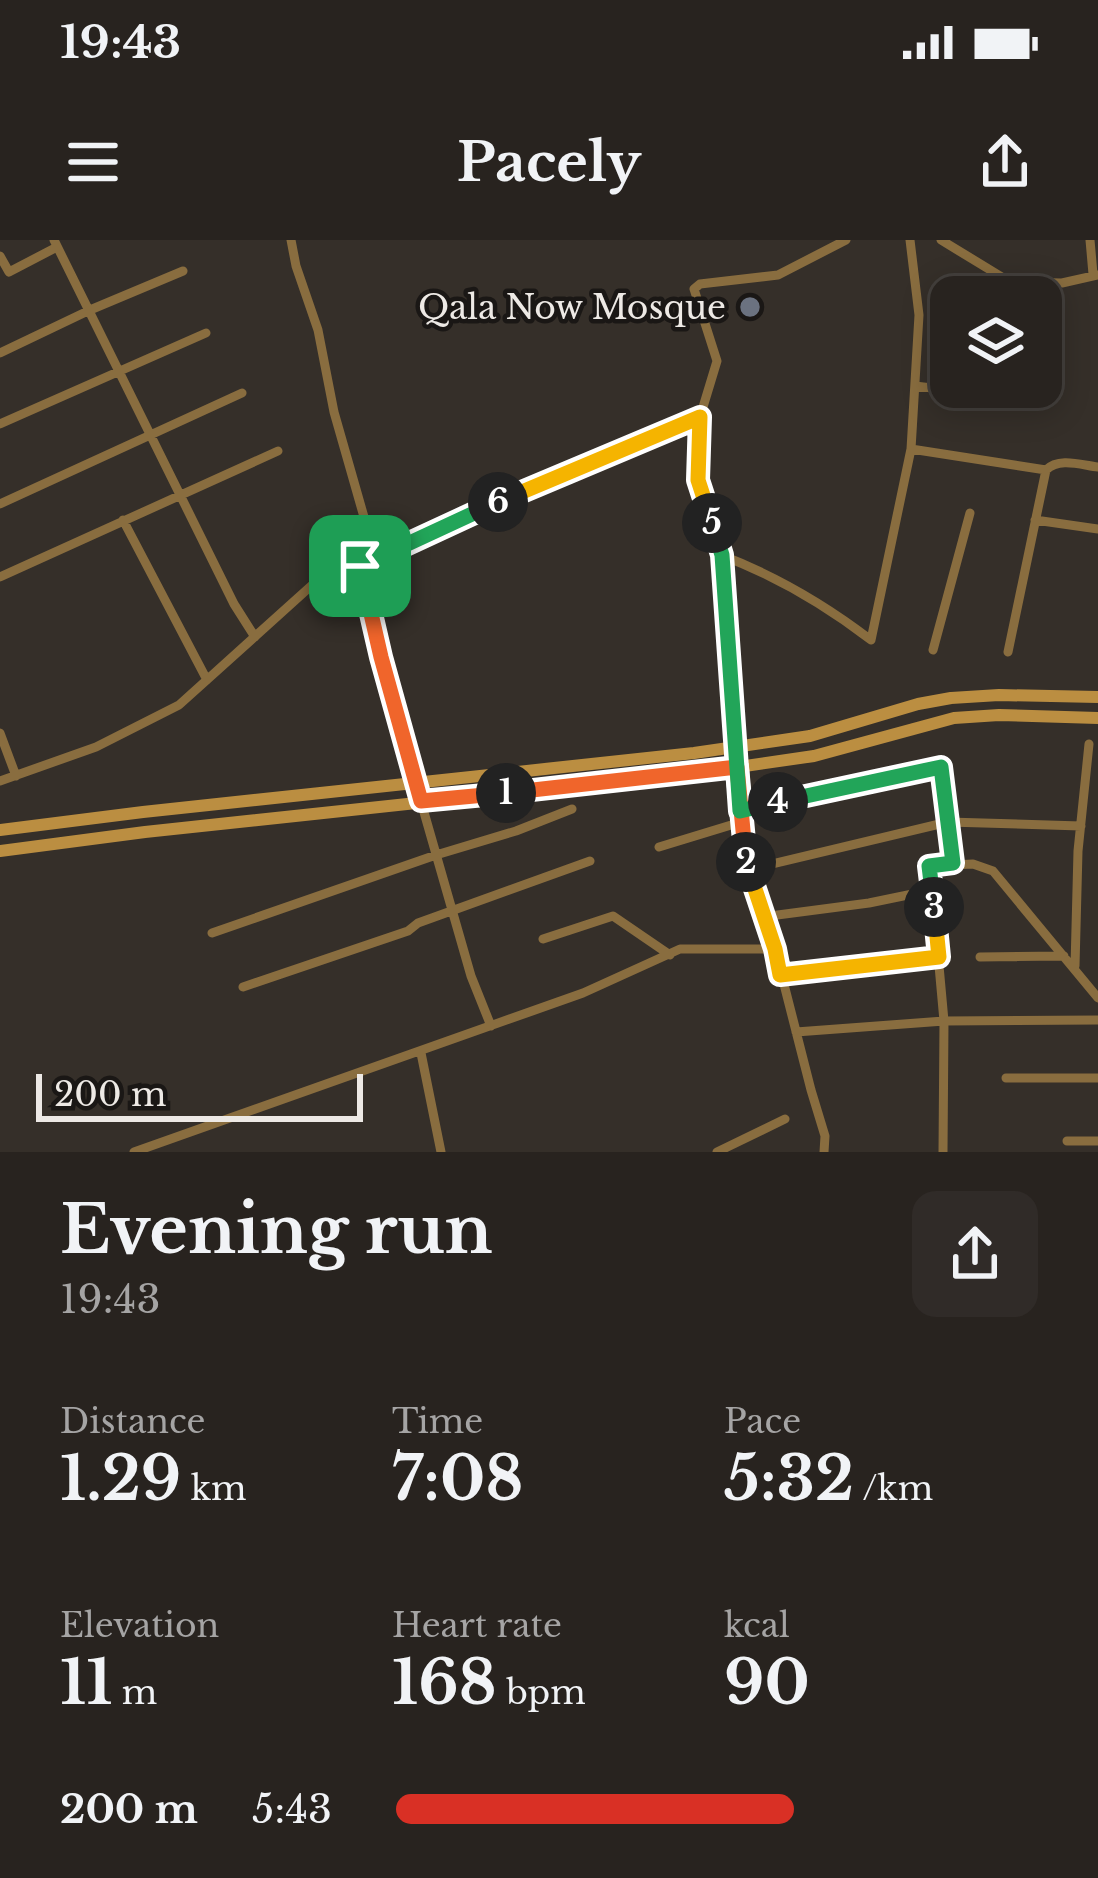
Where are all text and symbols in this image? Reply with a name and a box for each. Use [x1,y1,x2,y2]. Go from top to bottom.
text: 19:43 [60,14,181,70]
icon: menu [60,129,126,195]
text: Pacely [457,129,641,196]
icon: share [972,129,1038,195]
map controls [930,276,1062,408]
button: layers [930,276,1062,408]
place label: Qala Now Mosque [418,287,726,328]
marker: Qala Now Mosque [737,294,763,320]
pin: 6 [468,472,528,532]
text: 6 [487,481,509,522]
pin: 5 [682,493,742,553]
text: 5 [702,502,722,543]
pin [309,515,411,617]
icon: arrive [327,533,393,599]
pin: 1 [476,763,536,823]
text: 1 [499,772,513,813]
pin: 4 [748,772,808,832]
text: 4 [767,781,789,822]
pin: 2 [716,832,776,892]
text: 2 [735,841,757,882]
pin: 3 [904,877,964,937]
text: 3 [923,886,945,927]
scale bar [36,1068,363,1121]
text: 200 m [54,1074,166,1115]
text: Evening run [60,1189,493,1271]
button: share [912,1191,1038,1317]
text: 19:43 [60,1275,160,1324]
text: Distance [60,1401,206,1442]
text: Time [392,1401,483,1442]
text: Pace [724,1401,801,1442]
text: 1.29 [60,1442,181,1516]
text: 7:08 [392,1442,523,1516]
text: 5:32 [724,1442,854,1516]
text: km [181,1468,246,1509]
text: /km [854,1468,933,1509]
text: Elevation [60,1605,219,1646]
text: Heart rate [392,1605,562,1646]
text: kcal [724,1605,790,1646]
text: 11 [60,1646,112,1720]
text: 168 [392,1646,497,1720]
text: 90 [724,1646,810,1720]
text: m [112,1672,157,1713]
text: bpm [497,1672,586,1713]
text: 200 m [60,1785,198,1834]
text: 5:43 [252,1785,332,1834]

